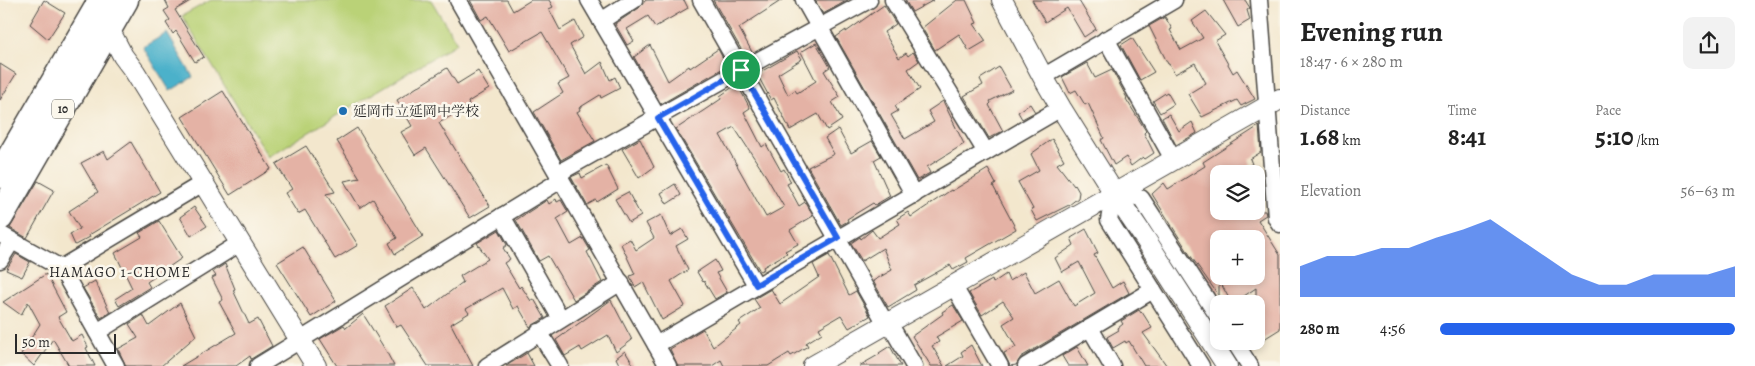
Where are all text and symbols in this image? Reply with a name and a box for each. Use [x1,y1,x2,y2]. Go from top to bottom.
text: Evening run [1300,13,1443,51]
button: share [1683,17,1735,69]
pin [720,49,762,91]
text: 18:47 · 6 × 280 m [1300,51,1403,73]
icon: arrive [727,56,755,84]
road number: 10 [52,100,74,118]
text: Distance [1300,101,1350,120]
text: Time [1448,101,1477,120]
text: Pace [1595,101,1621,120]
place label: 延岡市立延岡中学校 [353,102,479,121]
marker: 延岡市立延岡中学校 [337,105,349,117]
text: 1.68 [1300,120,1340,154]
text: 8:41 [1448,120,1486,154]
text: 5:10 [1595,120,1633,154]
text: km [1340,131,1361,150]
text: /km [1633,131,1659,150]
map controls [1210,165,1265,350]
button: layers [1210,165,1265,220]
text: Elevation [1300,180,1361,202]
text: 56–63 m [1680,180,1735,202]
button: + [1210,230,1265,285]
district label: HAMAGO 1-CHOME [49,262,191,282]
button: − [1210,295,1265,350]
text: 280 m [1300,318,1340,340]
text: 4:56 [1380,318,1405,340]
scale bar [15,331,116,354]
text: 50 m [22,333,50,352]

